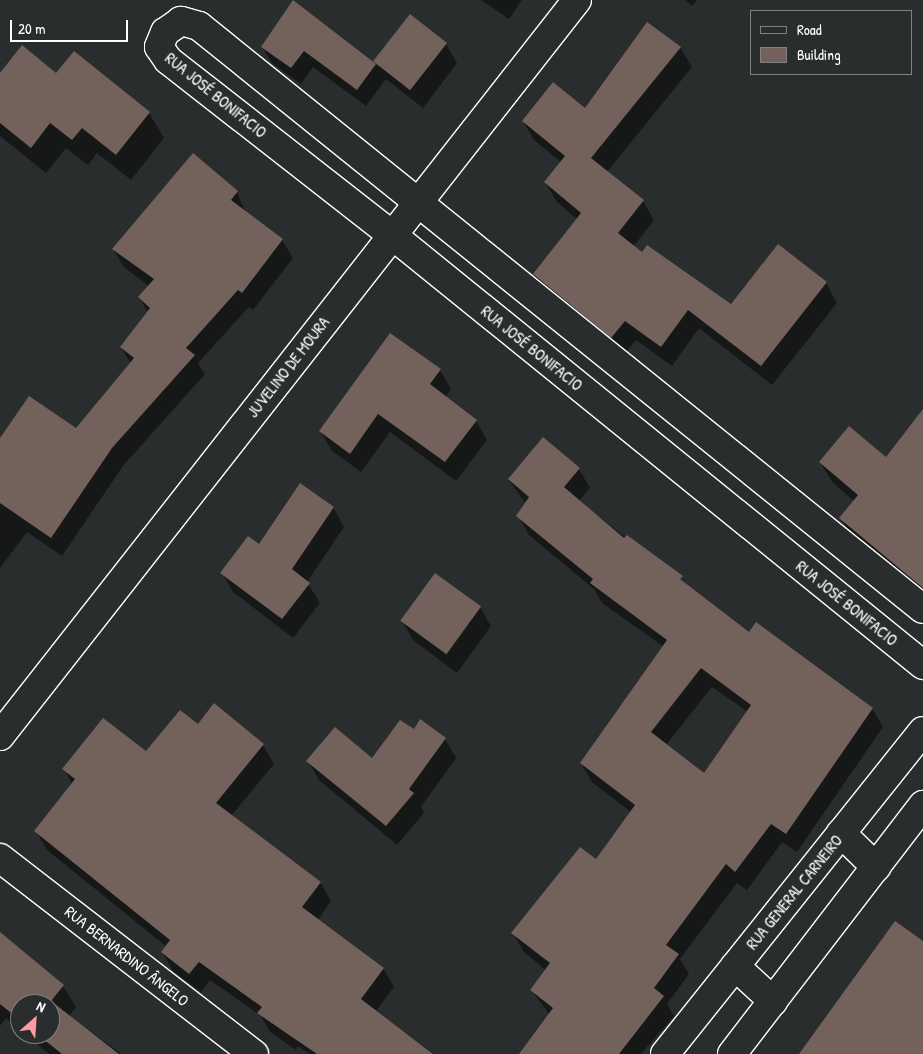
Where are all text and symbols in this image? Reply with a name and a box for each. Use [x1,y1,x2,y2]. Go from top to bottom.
scale bar [12,10,130,42]
legend [750,10,913,75]
text: 20 m [18,18,45,39]
text: Road [797,19,822,40]
text: Building [797,44,841,65]
street label: RUA JOSÉ BONIFACIO [161,48,271,142]
street label: RUA JOSÉ BONIFACIO [477,301,587,395]
street label: JUVELINO DE MOURA [243,313,333,421]
street label: RUA JOSÉ BONIFACIO [792,556,902,650]
street label: RUA GENERAL CARNEIRO [742,831,846,953]
street label: RUA BERNARDINO ÂNGELO [61,902,193,1010]
north arrow [10,994,60,1044]
text: N [34,996,49,1016]

